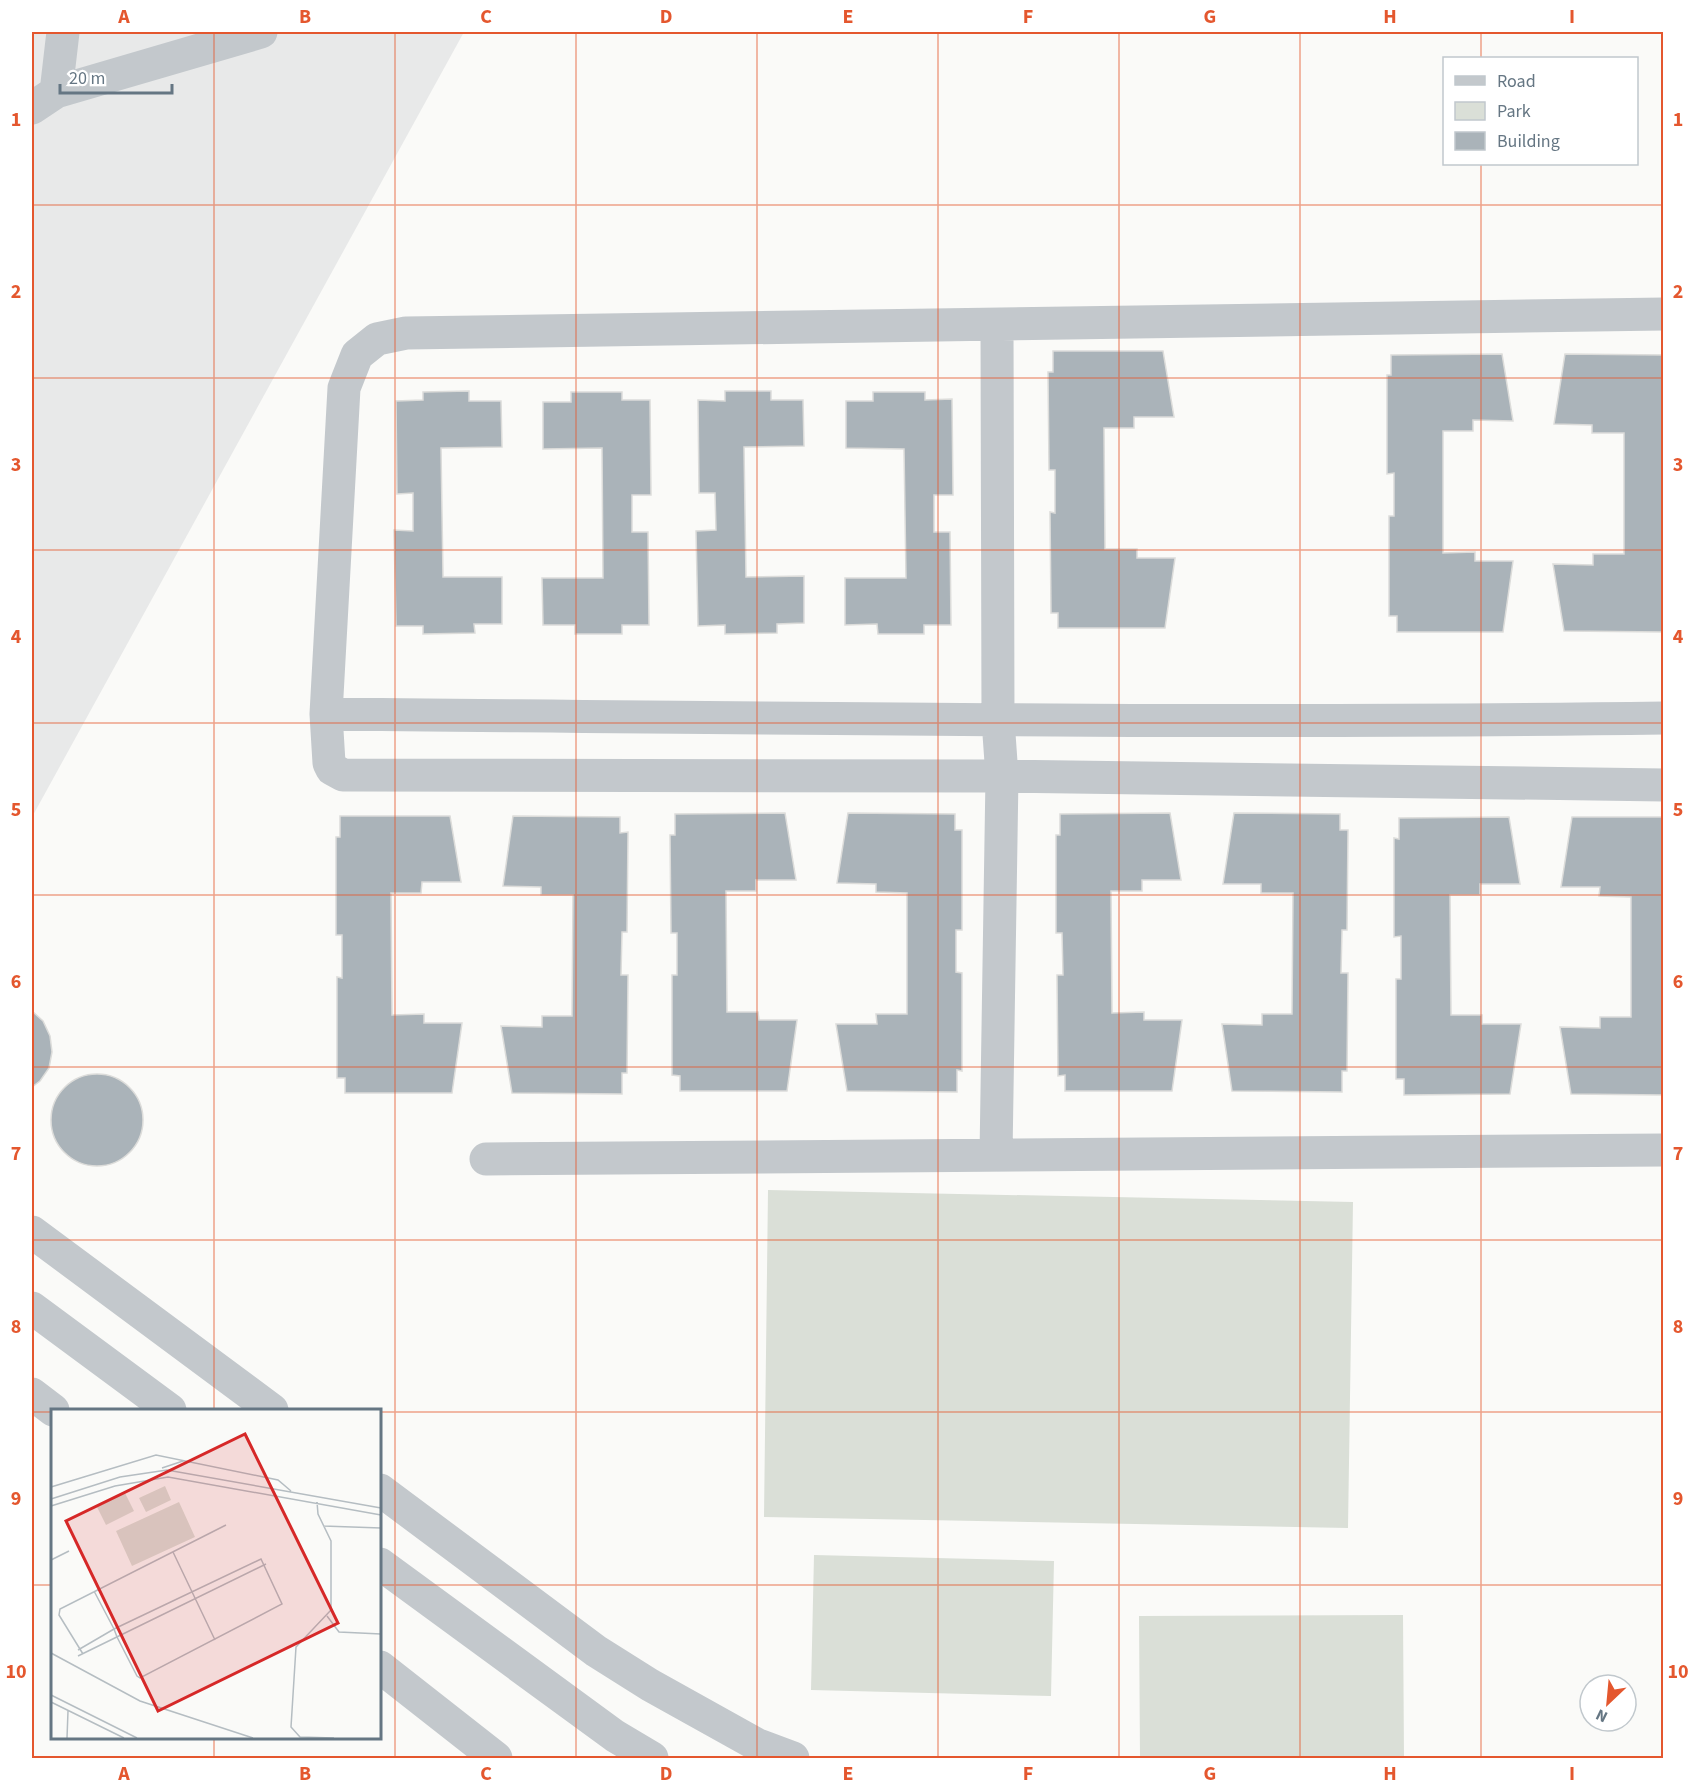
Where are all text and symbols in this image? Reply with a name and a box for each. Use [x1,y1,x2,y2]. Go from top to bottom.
text: A [117,3,130,31]
text: B [299,3,311,31]
text: C [480,3,492,31]
text: D [660,3,672,31]
text: E [843,3,853,31]
text: F [1023,3,1033,31]
text: G [1204,3,1216,31]
text: H [1383,3,1397,31]
text: I [1569,3,1575,31]
scale bar [60,57,172,95]
legend [1443,57,1638,165]
text: 20 m [69,66,105,91]
text: Road [1497,69,1536,94]
text: Park [1497,99,1531,124]
text: 1 [11,106,21,134]
text: 1 [1673,106,1683,134]
text: Building [1497,129,1560,154]
text: 2 [11,278,21,306]
text: 2 [1673,278,1683,306]
text: 3 [11,451,21,479]
text: 3 [1673,451,1683,479]
text: 4 [11,623,22,651]
text: 4 [1673,623,1684,651]
text: 5 [11,796,21,824]
text: 5 [1673,796,1683,824]
text: 6 [11,968,21,996]
text: 6 [1673,968,1683,996]
text: 7 [11,1140,21,1168]
text: 7 [1673,1140,1683,1168]
text: 8 [11,1313,21,1341]
text: 8 [1673,1313,1683,1341]
inset map [51,1409,381,1739]
text: 9 [11,1485,21,1513]
text: 9 [1673,1485,1683,1513]
text: 10 [5,1658,27,1686]
text: 10 [1667,1658,1689,1686]
north arrow [1578,1673,1638,1733]
text: N [1592,1703,1611,1728]
text: A [117,1760,130,1788]
text: B [299,1760,311,1788]
text: C [480,1760,492,1788]
text: D [660,1760,672,1788]
text: E [843,1760,853,1788]
text: F [1023,1760,1033,1788]
text: G [1204,1760,1216,1788]
text: H [1383,1760,1397,1788]
text: I [1569,1760,1575,1788]

